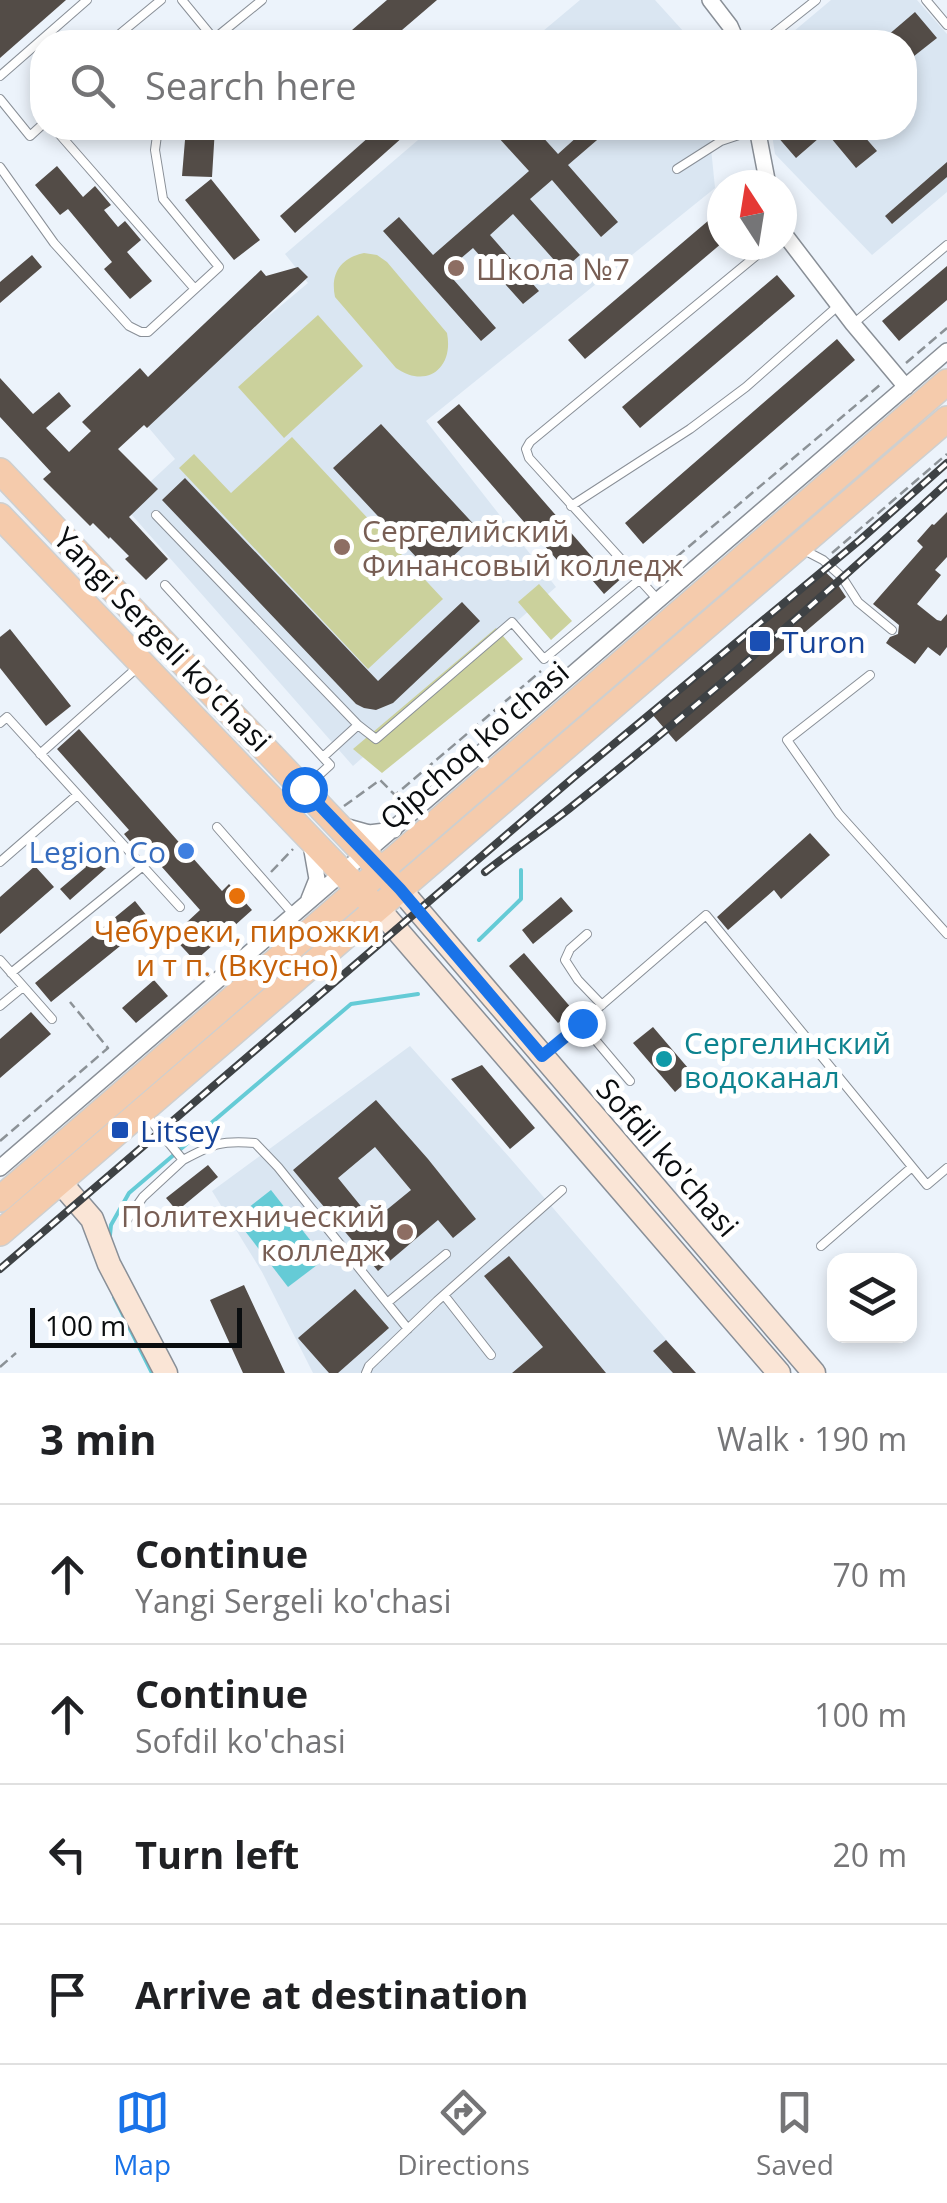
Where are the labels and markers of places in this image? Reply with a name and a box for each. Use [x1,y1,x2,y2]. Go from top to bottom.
place label: Школа №7 [476,248,630,289]
marker: Школа №7 [445,257,467,279]
place label: Сергелийский Финансовый колледж [362,510,683,585]
marker: Сергелийский Финансовый колледж [331,536,353,558]
place label: Turon [782,621,866,662]
marker: Turon [747,628,773,654]
place label: Legion Co [28,831,166,872]
marker: Legion Co [175,840,197,862]
marker: Чебуреки, пирожки и т п. (Вкусно) [226,885,248,907]
place label: Чебуреки, пирожки и т п. (Вкусно) [94,910,380,985]
place label: Сергелинский водоканал [684,1022,891,1097]
marker: Сергелинский водоканал [653,1048,675,1070]
place label: Litsey [140,1110,221,1151]
marker: Litsey [109,1119,131,1141]
place label: Политехнический колледж [121,1195,385,1270]
marker: Политехнический колледж [394,1221,416,1243]

